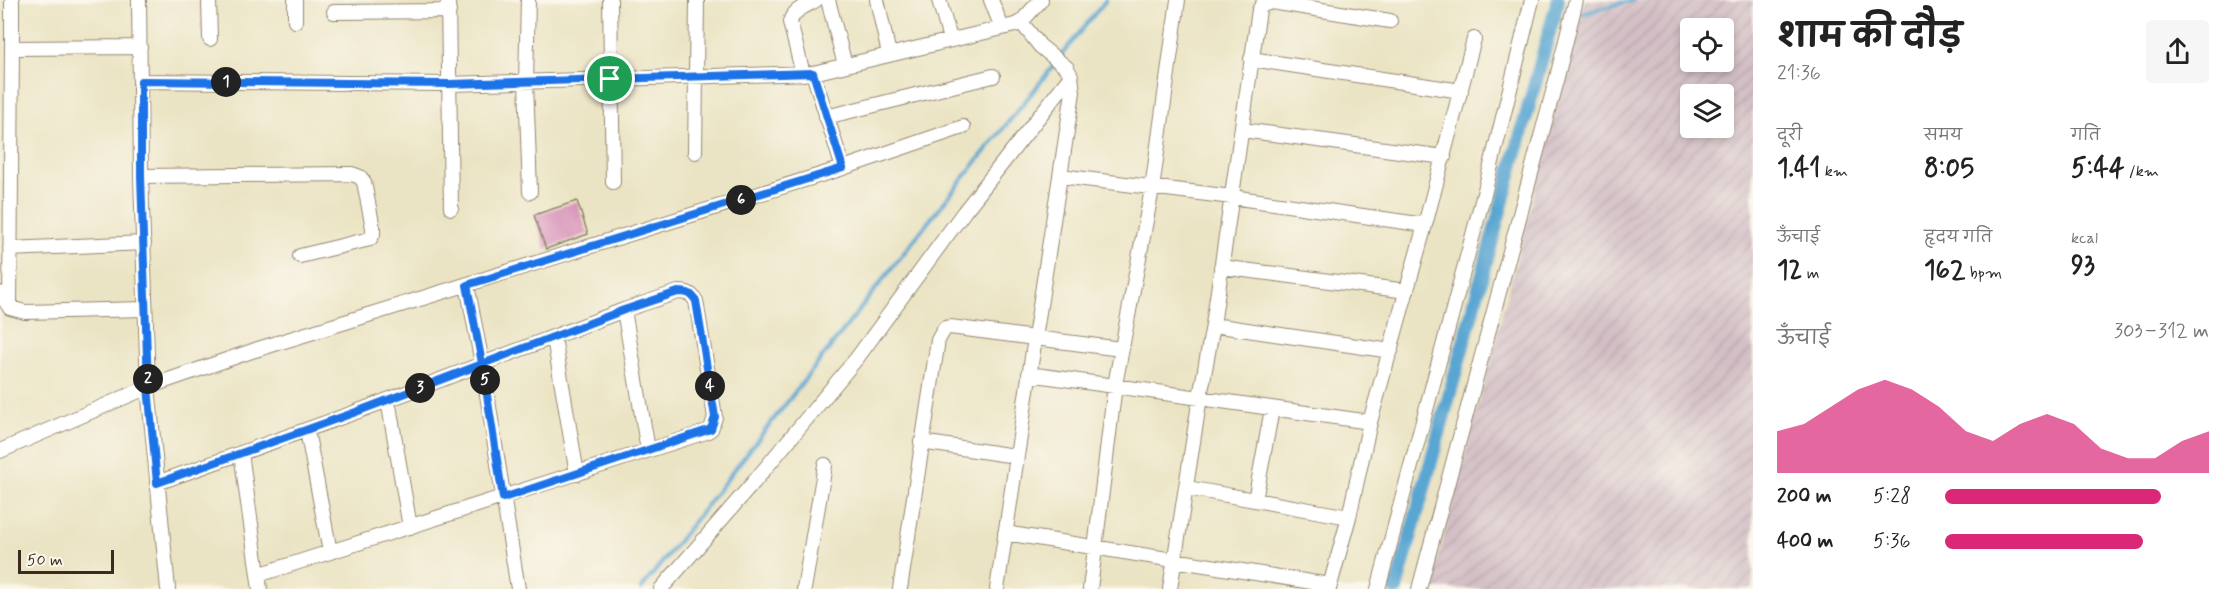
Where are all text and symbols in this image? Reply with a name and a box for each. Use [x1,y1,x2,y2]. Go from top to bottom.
text: शाम की दौड़ [1777,15,1962,59]
map controls [1680,18,1734,138]
button: locate [1680,18,1734,72]
button: share [2146,20,2209,83]
pin [584,53,635,104]
text: 21:36 [1777,60,1821,87]
icon: arrive [593,62,626,95]
pin: 1 [211,67,241,97]
text: 1 [222,71,230,92]
button: layers [1680,84,1734,138]
text: दूरी [1777,125,1802,146]
text: समय [1924,125,1962,146]
text: गति [2071,125,2100,146]
text: 1.41 [1777,152,1820,186]
text: 8:05 [1924,152,1974,186]
text: 5:44 [2071,152,2124,186]
text: km [1820,161,1848,182]
text: /km [2124,161,2159,182]
pin: 6 [726,185,756,215]
text: 6 [737,189,745,210]
text: ऊँचाई [1777,227,1820,248]
text: हृदय गति [1924,227,1992,248]
text: kcal [2071,228,2098,249]
text: 93 [2071,249,2095,283]
text: 12 [1777,254,1802,288]
text: 162 [1924,254,1966,288]
text: m [1802,263,1819,284]
text: bpm [1966,263,2002,284]
text: 303–312 m [2114,318,2209,345]
text: ऊँचाई [1777,325,1831,352]
pin: 2 [133,364,163,394]
pin: 5 [470,365,500,395]
text: 2 [144,368,152,389]
text: 5 [480,369,490,390]
pin: 4 [695,371,725,401]
pin: 3 [405,373,435,403]
text: 4 [705,375,715,396]
text: 3 [416,377,424,398]
text: 200 m [1777,483,1832,510]
text: 5:28 [1873,483,1911,510]
text: 400 m [1777,528,1833,555]
text: 5:36 [1873,528,1910,555]
scale bar [18,547,114,574]
text: 50 m [27,550,63,571]

